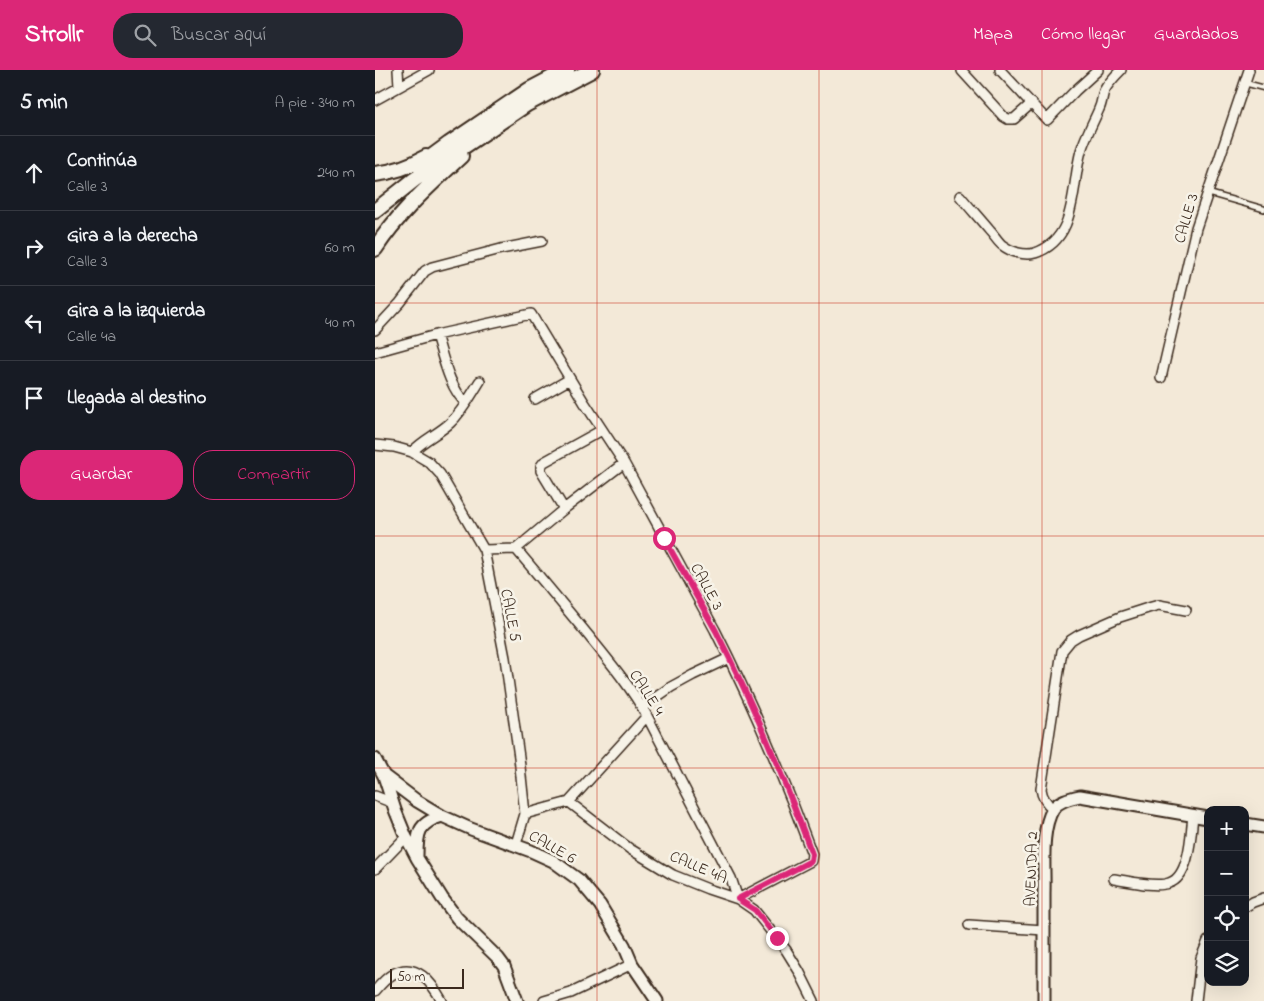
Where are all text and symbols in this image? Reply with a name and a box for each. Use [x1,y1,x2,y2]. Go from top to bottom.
search box [113,13,463,58]
text: Strollr [25,18,83,53]
icon: search [131,21,159,49]
text: Buscar aquí [171,22,266,49]
text: Mapa [973,22,1013,48]
text: Cómo llegar [1041,22,1126,48]
text: Guardados [1154,22,1239,48]
text: 5 min [20,88,68,118]
text: A pie · 340 m [274,91,355,115]
text: Continúa [67,148,137,175]
icon: ahead [20,159,48,187]
text: 240 m [317,161,355,185]
text: Calle 3 [67,175,108,199]
street label: CALLE 3 [1168,191,1205,246]
text: Gira a la derecha [67,223,198,250]
icon: right [20,234,48,262]
text: 60 m [325,236,355,260]
text: Calle 3 [67,250,108,274]
text: Gira a la izquierda [67,298,205,325]
icon: left [20,309,48,337]
text: 40 m [325,311,355,335]
text: Calle 4a [67,325,116,349]
icon: arrive [20,384,48,412]
text: Llegada al destino [67,385,206,412]
button: Guardar [20,450,183,500]
button: Compartir [193,450,355,500]
route start [653,527,676,550]
street label: CALLE 3 [683,559,729,615]
street label: CALLE 5 [493,587,527,644]
street label: CALLE 4 [622,665,670,721]
map controls [1204,806,1249,986]
button: + [1204,806,1249,851]
street label: CALLE 6 [524,825,580,871]
street label: AVENIDA 2 [1019,831,1045,907]
street label: CALLE 4A [666,845,731,891]
button: − [1204,851,1249,896]
button: locate [1204,896,1249,941]
route end [766,927,789,950]
button: layers [1204,941,1249,986]
scale bar [390,966,464,989]
text: 50 m [397,967,425,988]

